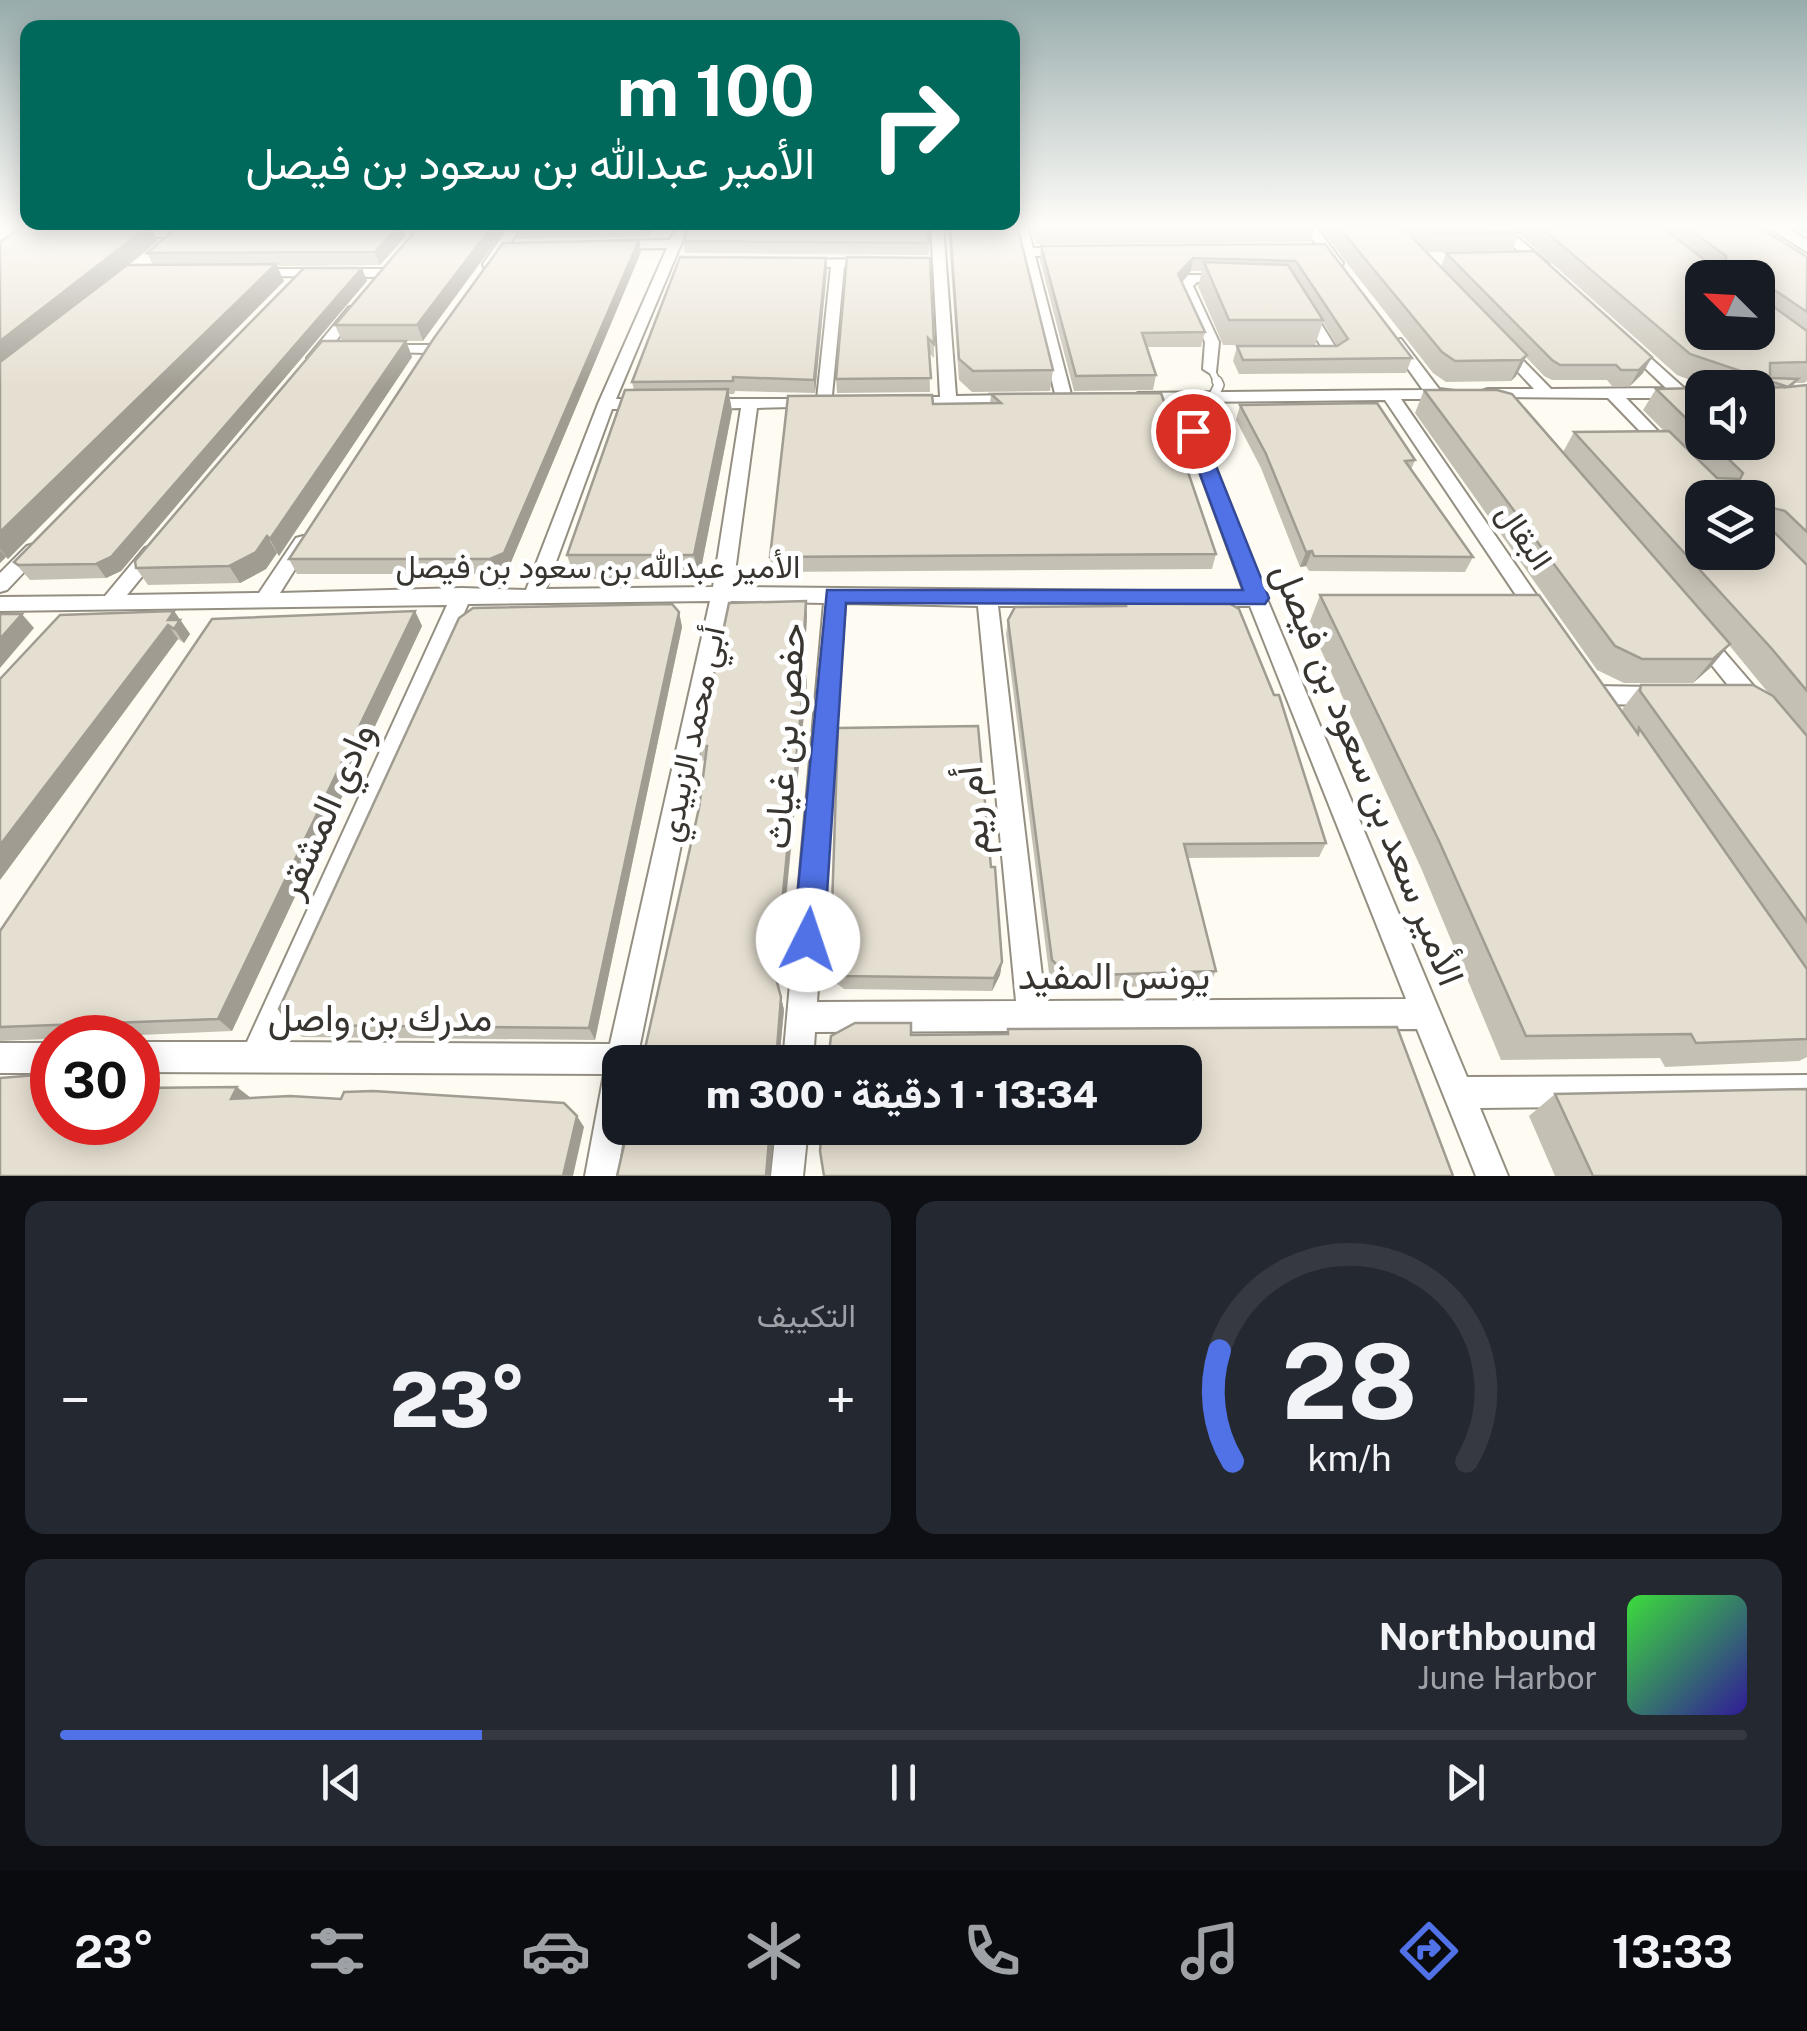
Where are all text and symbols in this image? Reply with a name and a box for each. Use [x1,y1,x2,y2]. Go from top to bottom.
text: 100 m [617,49,815,132]
icon: right [850,60,980,190]
text: الأمير عبدالله بن سعود بن فيصل [245,136,815,189]
north arrow [1685,260,1775,350]
map controls [1685,260,1775,570]
button: sound [1685,370,1775,460]
pin [1151,389,1236,474]
icon: arrive [1166,404,1221,459]
button: layers [1685,480,1775,570]
street label: البقال [1489,496,1561,576]
street label: الأمير عبدالله بن سعود بن فيصل [395,548,801,587]
street label: الأمير سعد بن سعود بن فيصل [1263,556,1474,992]
street label: حفص بن غياث [754,621,815,851]
street label: أبي محمد الزبيدي [650,623,740,847]
street label: وادي المشقر [266,715,392,909]
street label: أم ريم [945,764,1002,858]
position arrow [756,888,860,992]
street label: يونس المفيد [1018,953,1210,999]
street label: مدرك بن واصل [268,995,492,1041]
speed limit sign: 30 [30,1015,160,1145]
text: 13:34 · 1 دقيقة · 300 m [706,1072,1098,1117]
text: التكييف [757,1297,856,1334]
text: 28 [1281,1320,1417,1442]
text: 23° [390,1356,526,1444]
text: − [60,1368,91,1432]
text: + [826,1368,856,1432]
text: km/h [1307,1437,1391,1479]
text: Northbound [1379,1614,1597,1659]
text: June Harbor [1417,1659,1597,1696]
icon: previous [314,1755,369,1810]
icon: pause [876,1755,931,1810]
icon: next [1438,1755,1493,1810]
icon: filters [302,1916,372,1986]
icon: car [521,1916,591,1986]
icon: climate [739,1916,809,1986]
icon: phone [957,1916,1027,1986]
icon: music [1175,1916,1245,1986]
icon: directions [1394,1916,1464,1986]
text: 23° [74,1925,154,1978]
text: 13:33 [1612,1925,1733,1978]

